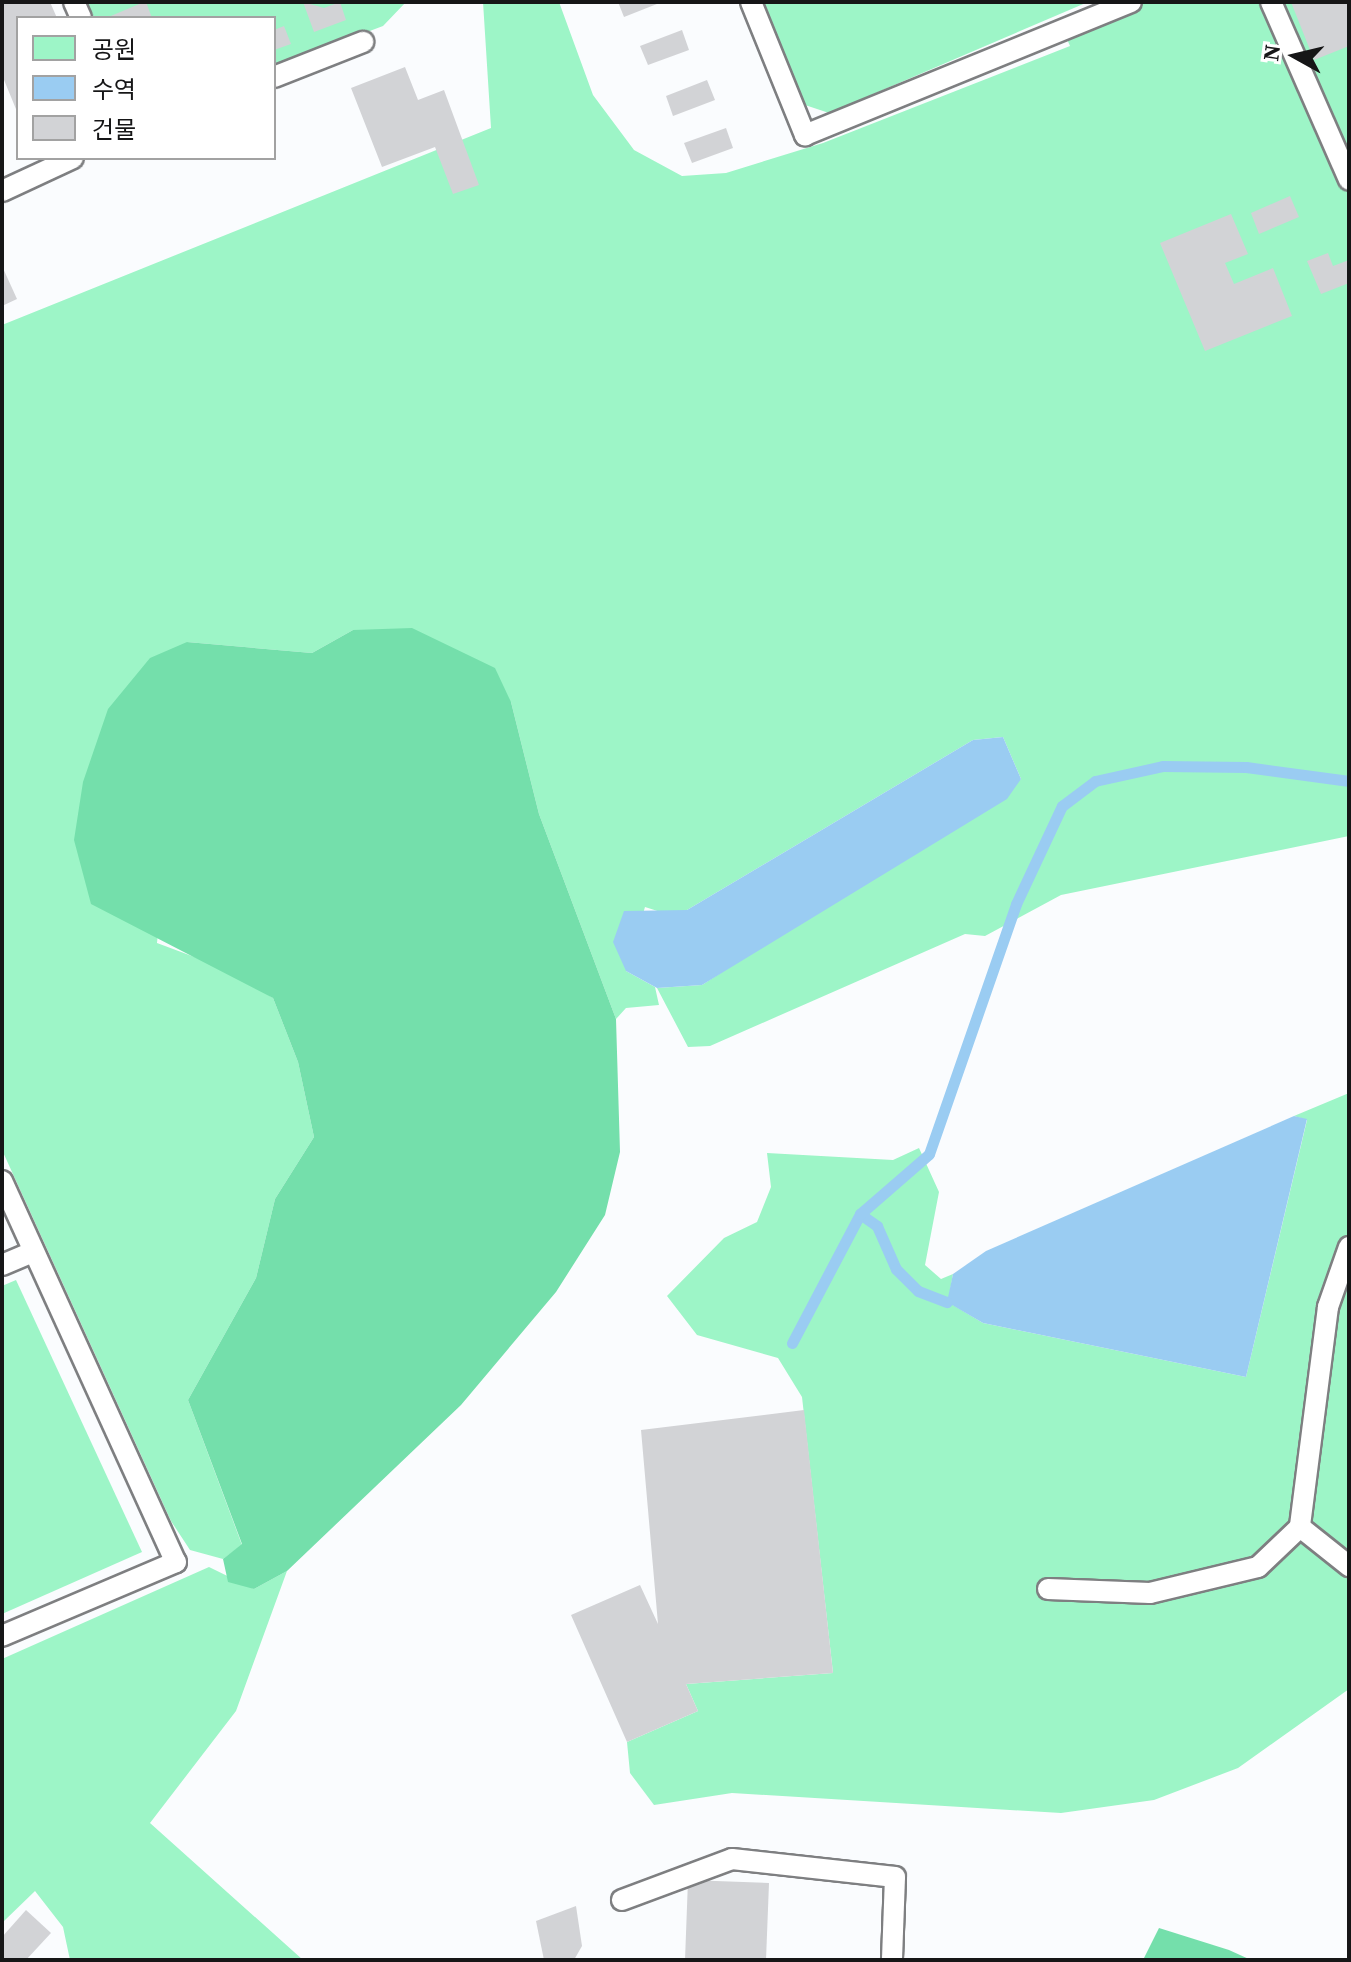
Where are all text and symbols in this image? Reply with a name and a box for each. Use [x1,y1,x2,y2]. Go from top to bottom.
legend [16,16,276,160]
north arrow [1255,16,1335,96]
text: 공원 [92,33,136,66]
text: N [1255,43,1287,63]
text: 수역 [92,73,136,106]
text: 건물 [92,113,136,146]

